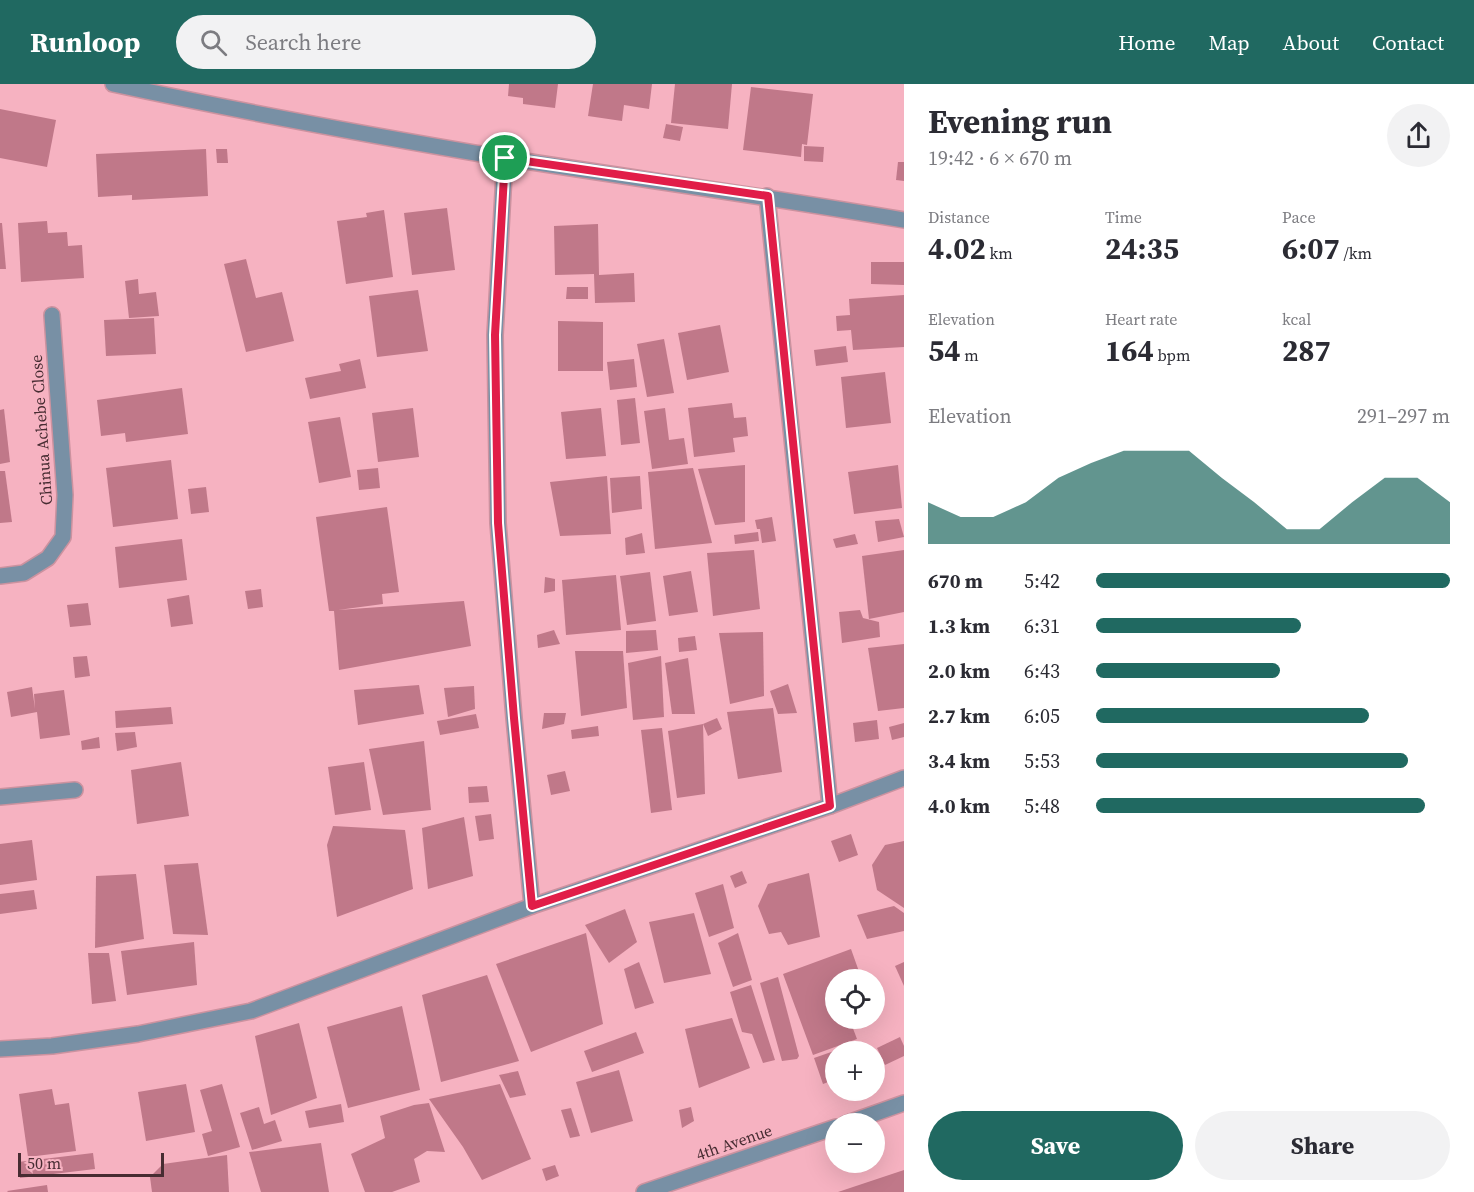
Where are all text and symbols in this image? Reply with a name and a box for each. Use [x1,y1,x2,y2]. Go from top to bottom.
search box [176,15,596,69]
text: Runloop [30,23,140,61]
icon: search [197,26,230,59]
text: Search here [245,27,361,57]
text: Home [1118,28,1176,57]
text: Map [1209,28,1250,57]
text: About [1283,28,1339,57]
text: Contact [1372,28,1444,57]
text: Evening run [928,99,1112,144]
button: share [1387,104,1450,167]
pin [479,132,530,183]
icon: arrive [488,141,521,174]
text: 19:42 · 6 × 670 m [928,144,1072,172]
text: Distance [928,206,990,228]
text: Time [1105,206,1142,228]
text: Pace [1282,206,1316,228]
text: 4.02 [928,228,986,269]
text: 24:35 [1105,228,1179,269]
text: 6:07 [1282,228,1340,269]
text: km [986,242,1013,264]
text: /km [1340,242,1372,264]
text: Elevation [928,308,995,330]
text: Heart rate [1105,308,1177,330]
text: kcal [1282,308,1311,330]
text: 54 [928,330,961,371]
text: 164 [1105,330,1154,371]
text: 287 [1282,330,1331,371]
text: m [961,344,979,366]
text: bpm [1154,344,1190,366]
street label: Chinua Achebe Close [25,354,57,506]
text: Elevation [928,402,1012,430]
text: 291–297 m [1357,402,1450,430]
text: 670 m [928,567,983,595]
text: 5:42 [1024,567,1060,595]
text: 1.3 km [928,612,990,640]
text: 6:31 [1024,612,1060,640]
text: 2.0 km [928,657,990,685]
text: 6:43 [1024,657,1060,685]
text: 2.7 km [928,702,990,730]
text: 6:05 [1024,702,1060,730]
text: 3.4 km [928,747,990,775]
text: 5:53 [1024,747,1060,775]
text: 4.0 km [928,792,990,820]
text: 5:48 [1024,792,1060,820]
map controls [825,969,885,1173]
button: locate [825,969,885,1029]
button: + [825,1041,885,1101]
button: Save [928,1111,1183,1180]
button: Share [1195,1111,1450,1180]
button: − [825,1113,885,1173]
street label: 4th Avenue [693,1119,775,1165]
scale bar [18,1150,164,1178]
text: 50 m [27,1152,61,1174]

